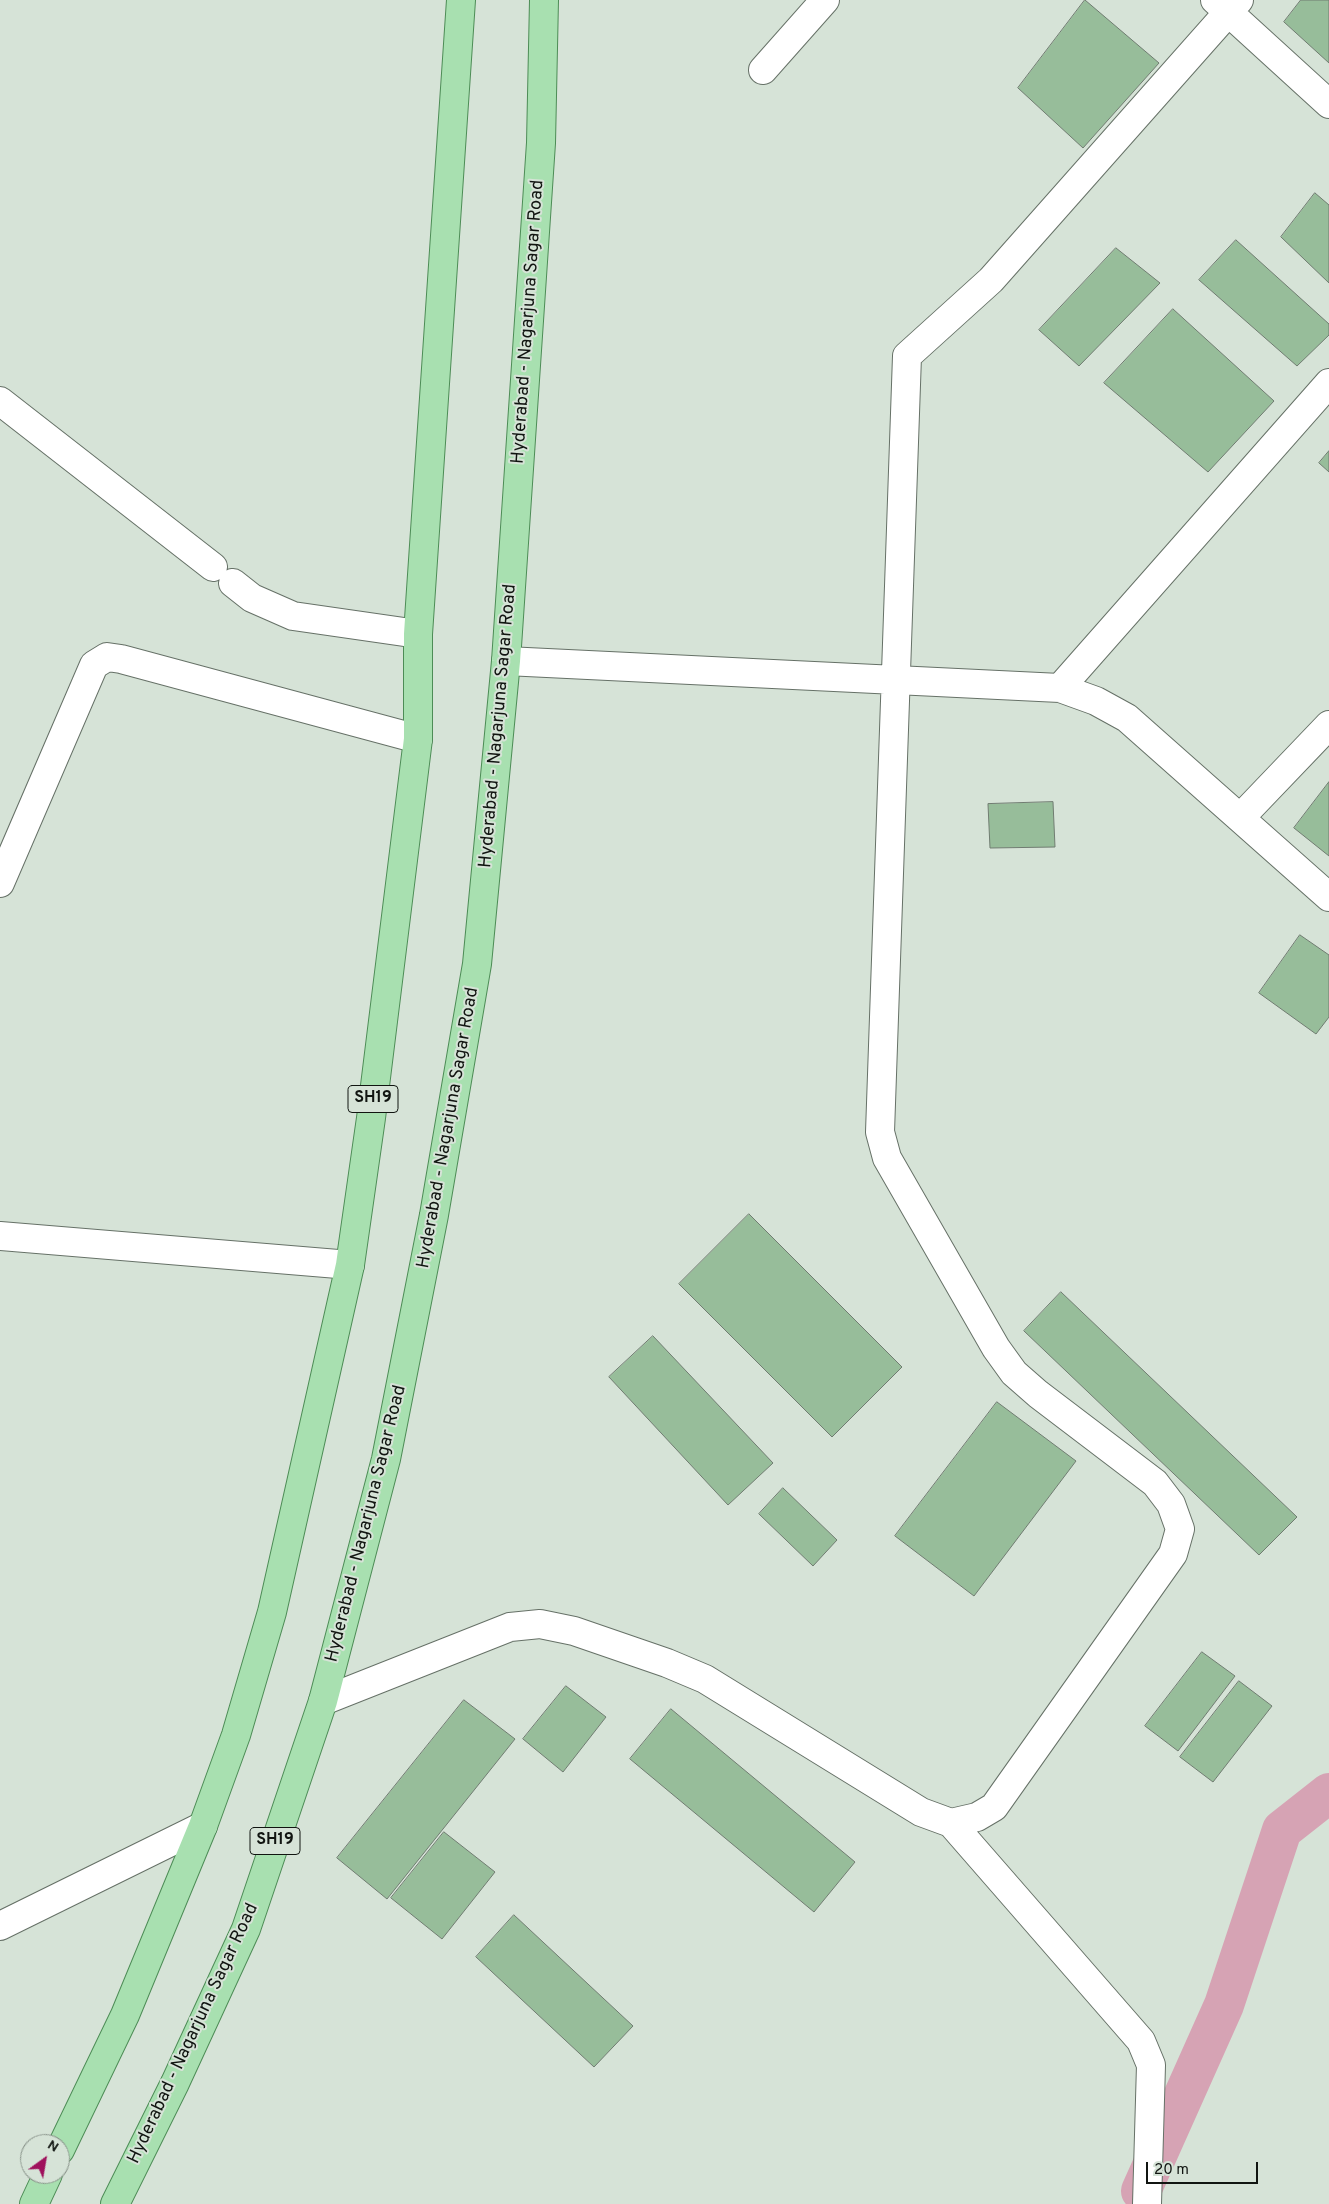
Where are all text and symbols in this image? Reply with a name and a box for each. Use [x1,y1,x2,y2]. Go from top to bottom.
street label: Hyderabad - Nagarjuna Sagar Road [508,179,550,465]
street label: Hyderabad - Nagarjuna Sagar Road [476,583,522,869]
street label: Hyderabad - Nagarjuna Sagar Road [414,986,484,1270]
road number: SH19 [348,1086,398,1112]
street label: Hyderabad - Nagarjuna Sagar Road [322,1383,412,1665]
road number: SH19 [250,1828,300,1854]
street label: Hyderabad - Nagarjuna Sagar Road [124,1900,264,2168]
north arrow [20,2134,70,2184]
text: N [44,2137,61,2157]
scale bar [1149,2152,1262,2184]
text: 20 m [1154,2161,1189,2180]

